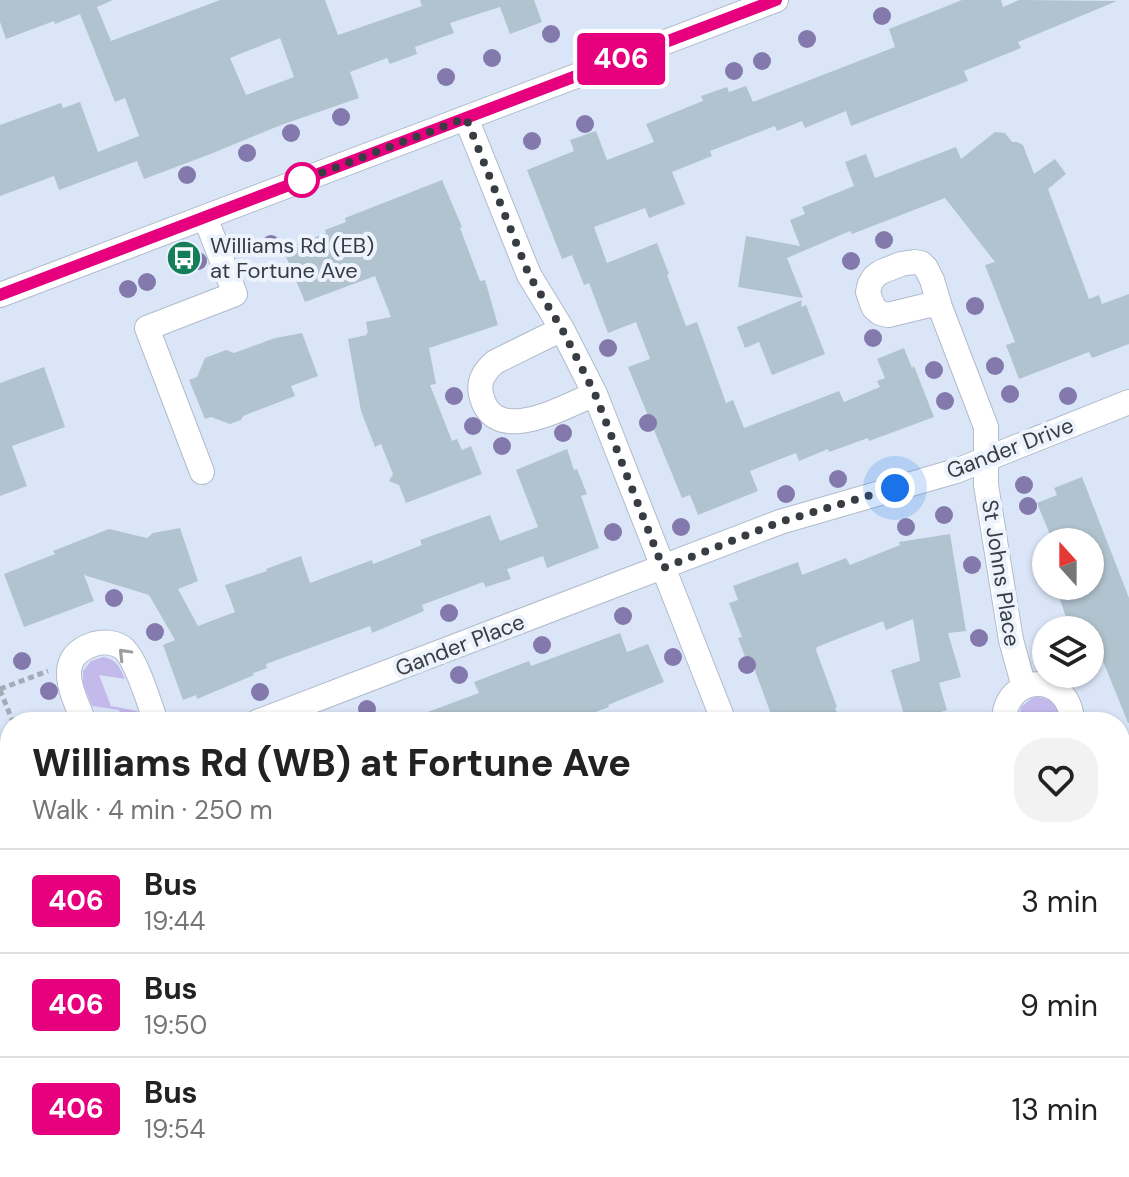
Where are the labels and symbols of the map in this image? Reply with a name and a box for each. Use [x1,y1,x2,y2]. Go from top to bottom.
line badge: 406 [575,33,667,85]
unlabelled marker [285,163,319,197]
place label: Williams Rd (EB) at Fortune Ave [210,231,374,285]
bus stop icon: Williams Rd (EB) at Fortune Ave [165,239,203,277]
street label: Gander Drive [942,411,1078,485]
your location [875,468,915,508]
street label: St Johns Place [975,498,1027,648]
north arrow [1032,528,1104,600]
street label: Gander Place [391,607,529,683]
one-way arrow [119,648,134,663]

